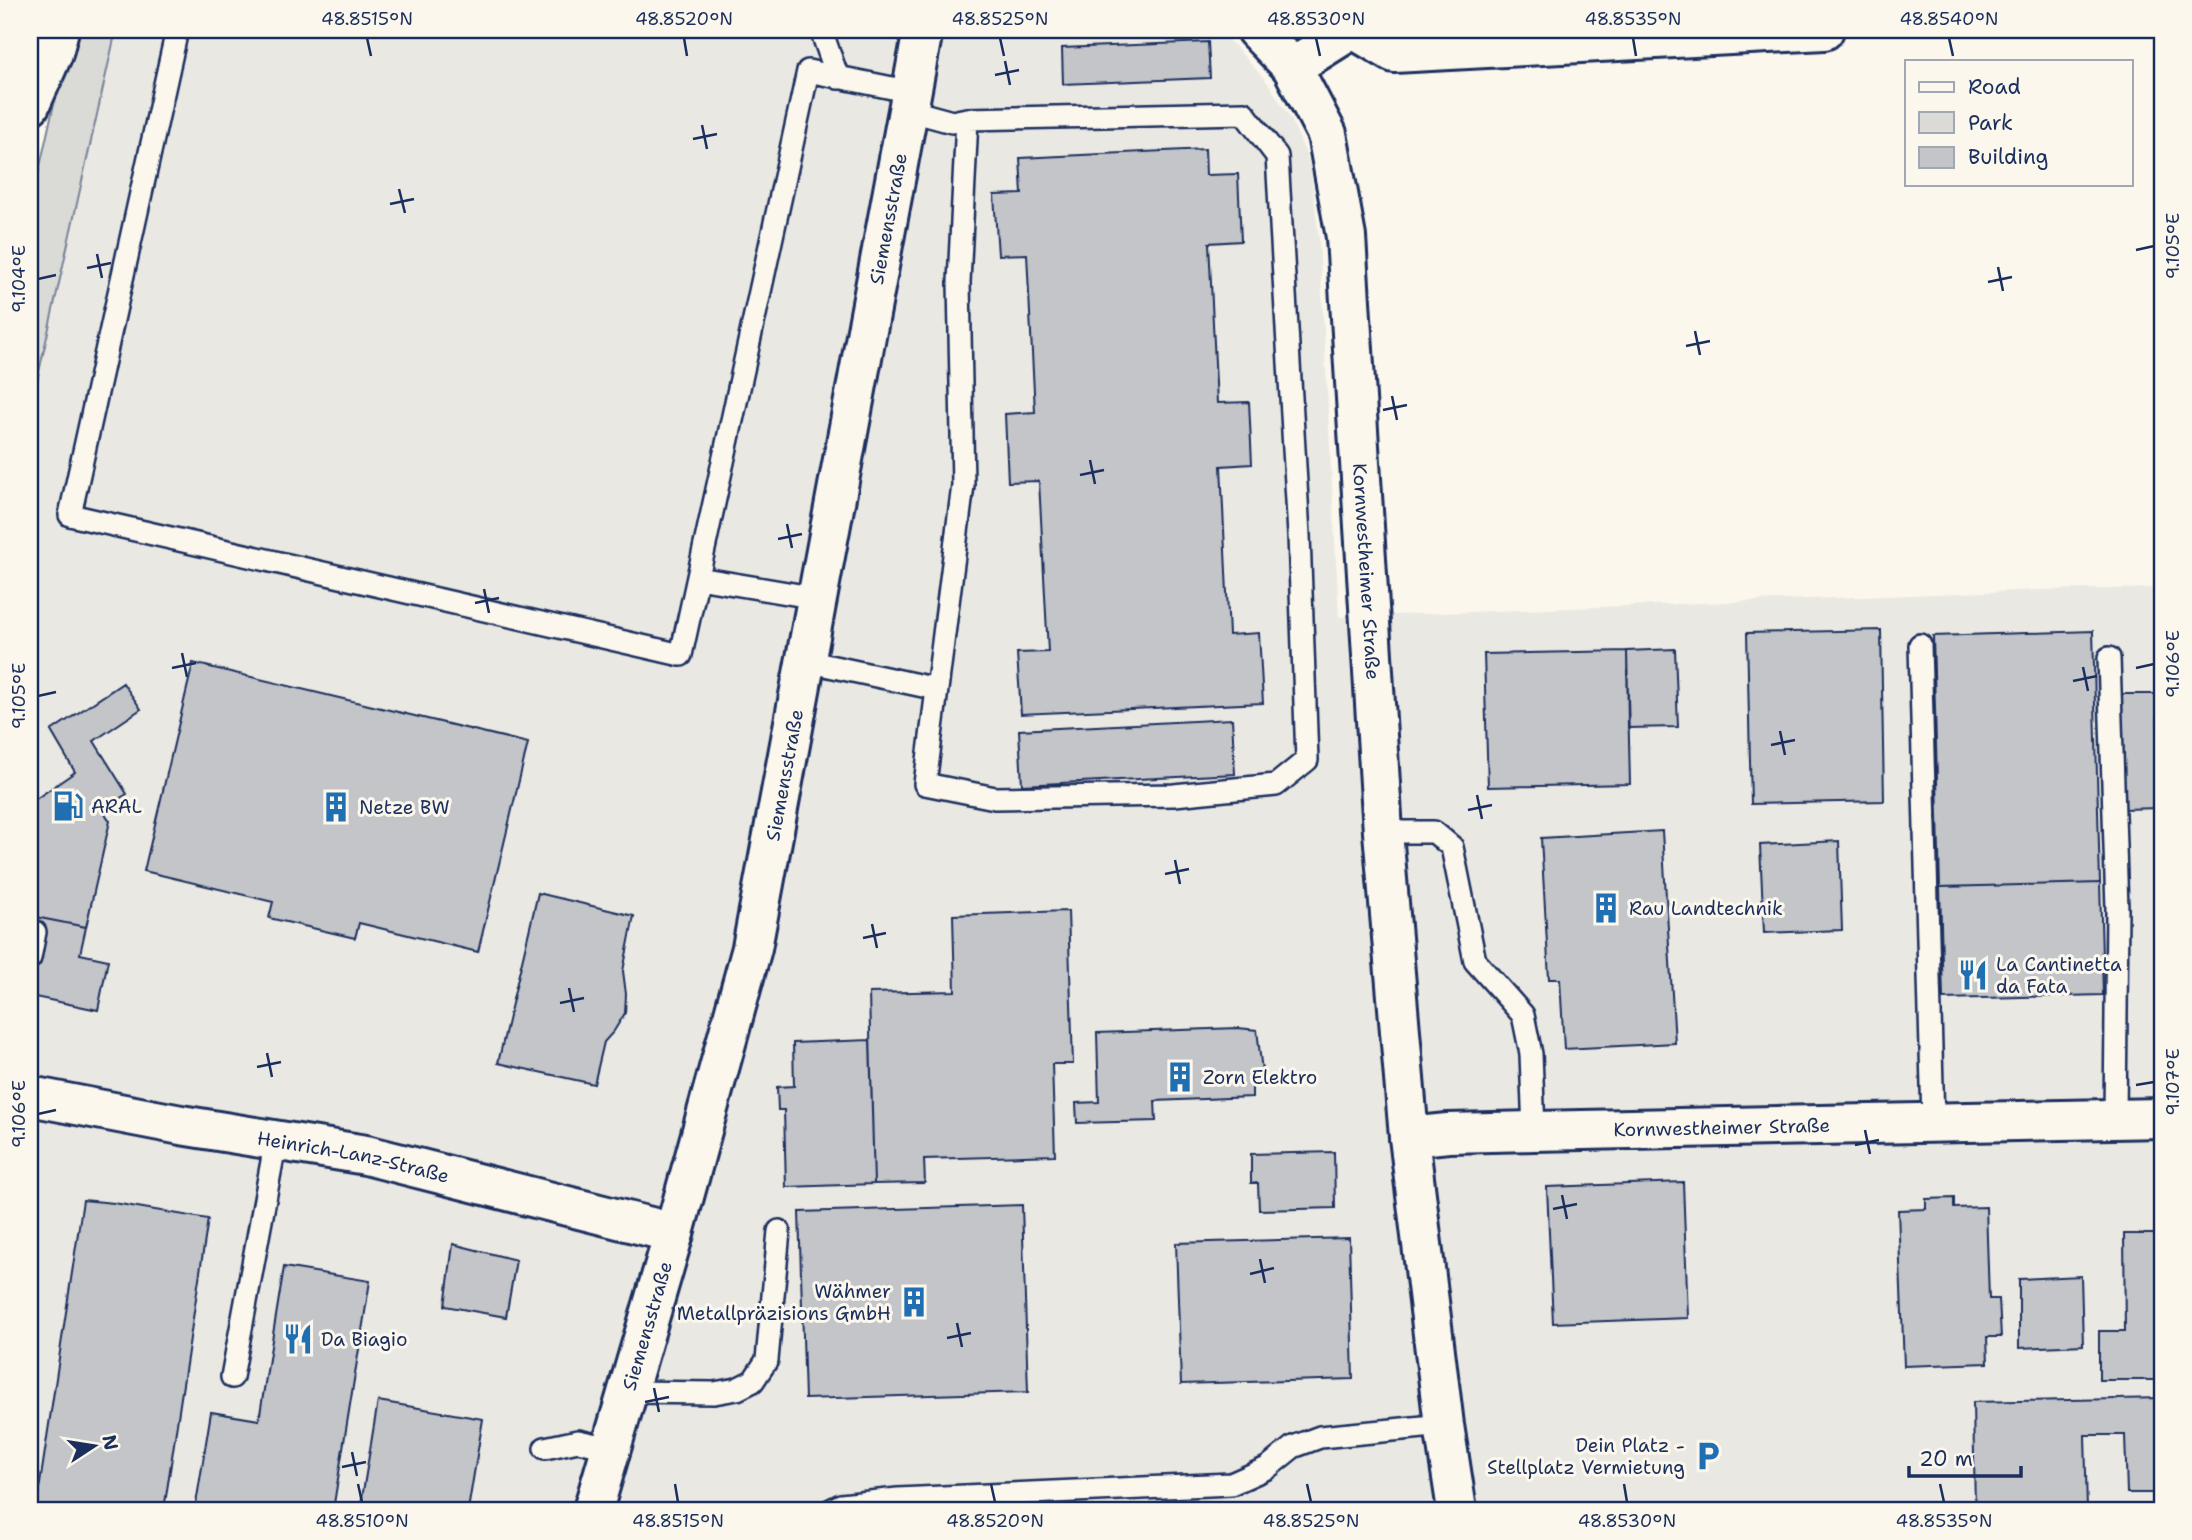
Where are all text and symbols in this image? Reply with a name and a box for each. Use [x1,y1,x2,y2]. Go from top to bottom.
text: 48.8515°N [321,7,413,31]
text: 48.8520°N [635,7,733,31]
text: 48.8525°N [952,7,1048,31]
text: 48.8530°N [1267,7,1365,31]
text: 48.8535°N [1585,7,1681,31]
text: 48.8540°N [1899,7,1999,31]
legend [1905,60,2132,186]
text: Road [1968,73,2021,101]
text: Park [1968,109,2013,137]
text: Building [1968,143,2048,171]
street label: Siemensstraße [864,151,913,287]
text: 9.105°E [2161,213,2185,279]
text: 9.104°E [7,245,31,313]
street label: Kornwestheimer Straße [1347,462,1386,681]
text: 9.106°E [2161,630,2185,698]
text: 9.105°E [7,663,31,729]
street label: Siemensstraße [760,707,809,843]
fuel station icon: ARAL [51,789,85,823]
building icon: Netze BW [319,790,353,824]
place label: ARAL [91,794,142,819]
place label: Netze BW [359,795,450,820]
building icon: Rau Landtechnik [1589,891,1623,925]
place label: Rau Landtechnik [1629,896,1783,921]
place label: La Cantinetta da Fata [1996,952,2122,999]
restaurant icon: La Cantinetta da Fata [1956,958,1990,992]
text: 9.107°E [2161,1048,2185,1116]
building icon: Zorn Elektro [1163,1060,1197,1094]
place label: Zorn Elektro [1203,1065,1317,1090]
text: 9.106°E [7,1080,31,1148]
street label: Kornwestheimer Straße [1613,1113,1830,1142]
street label: Heinrich-Lanz-Straße [255,1126,452,1189]
street label: Siemensstraße [617,1258,678,1393]
place label: Wähmer Metallpräzisions GmbH [677,1279,891,1326]
building icon: Wähmer Metallpräzisions GmbH [897,1285,931,1319]
restaurant icon: Da Biagio [281,1322,315,1356]
place label: Da Biagio [321,1327,407,1352]
north arrow [60,1410,130,1480]
text: N [96,1433,124,1453]
place label: Dein Platz - Stellplatz Vermietung [1487,1433,1685,1480]
scale bar [1909,1435,2021,1479]
parking icon: Dein Platz - Stellplatz Vermietung [1691,1439,1725,1473]
text: 20 m [1919,1445,1973,1473]
text: 48.8510°N [315,1509,409,1533]
text: 48.8515°N [632,1509,724,1533]
text: 48.8520°N [946,1509,1044,1533]
text: 48.8525°N [1263,1509,1359,1533]
text: 48.8530°N [1578,1509,1676,1533]
text: 48.8535°N [1896,1509,1992,1533]

